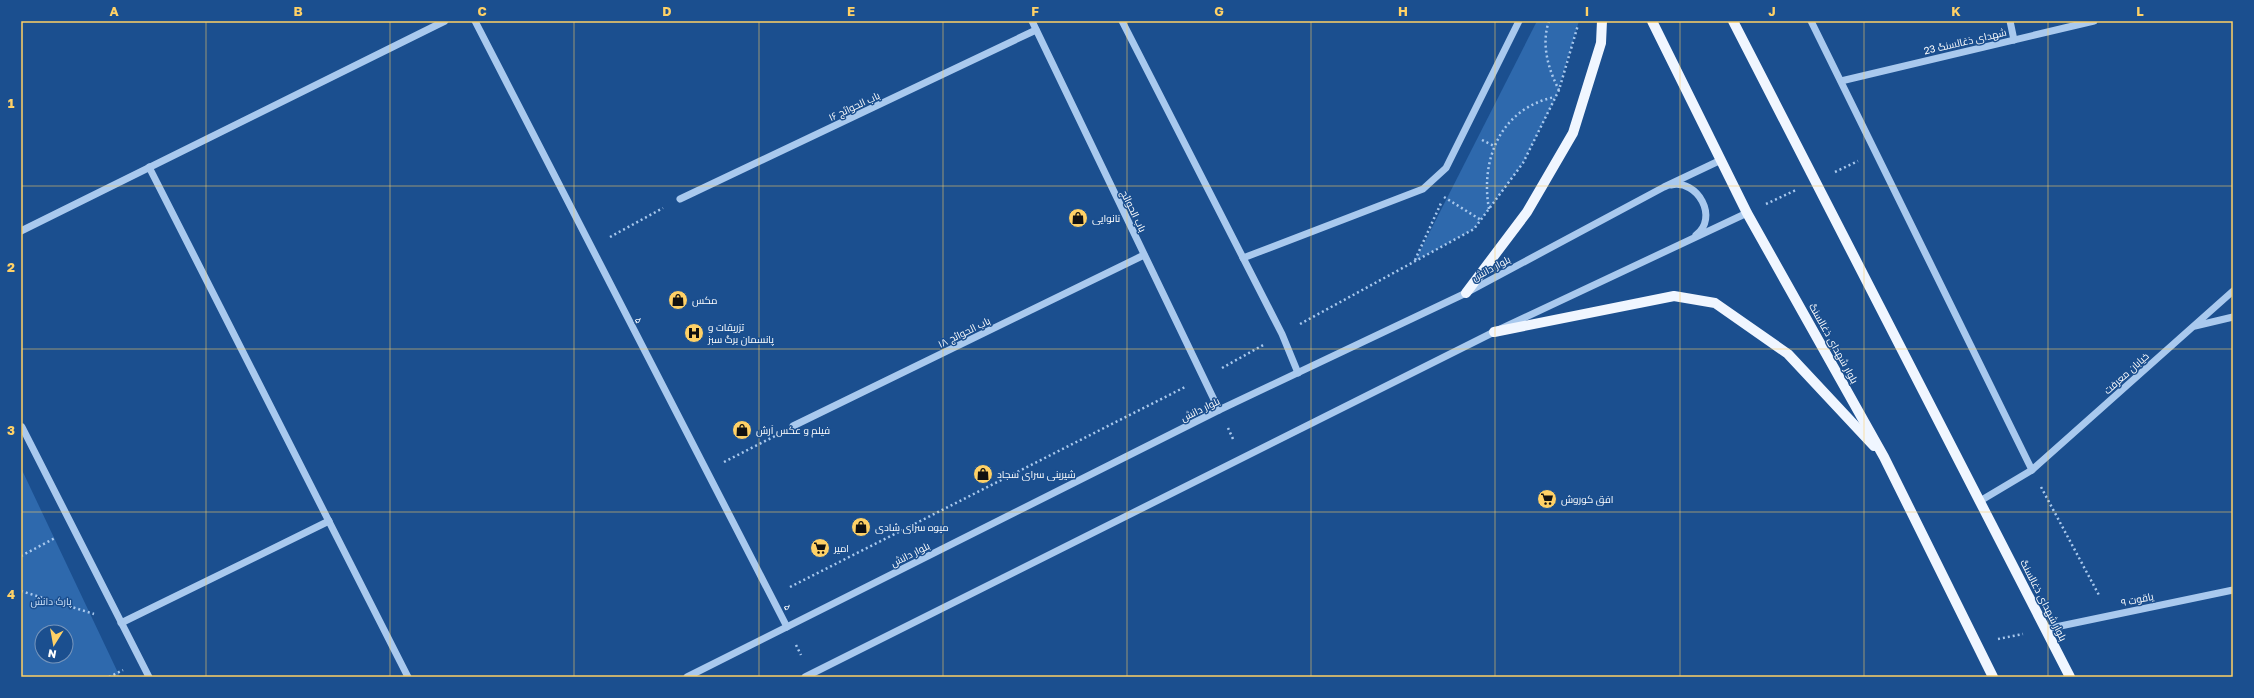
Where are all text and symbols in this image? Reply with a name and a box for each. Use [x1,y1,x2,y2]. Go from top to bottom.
text: A [109,3,119,19]
text: B [293,3,303,19]
text: C [477,3,487,19]
text: D [662,3,672,19]
text: E [847,3,855,19]
text: F [1031,3,1039,19]
text: G [1214,3,1224,19]
text: H [1398,3,1408,19]
text: I [1585,3,1589,19]
text: J [1768,3,1776,19]
text: K [1951,3,1961,19]
text: L [2136,3,2144,19]
street label: شهدای ذغالسنگ 23 [1922,26,2008,57]
street label: باب الحوائج ۱۶ [826,89,882,124]
text: 1 [8,95,15,111]
street label: باب الحوائج [1118,188,1149,234]
shop icon: نانوایی [1067,207,1089,229]
place label: نانوایی [1092,212,1120,225]
street label: بلوار دانش [1470,253,1513,284]
text: 2 [7,259,15,275]
shop icon: مکس [667,289,689,311]
place label: مکس [692,294,717,307]
street label: بلوار شهدای ذغالسنگ [1806,301,1861,386]
street label: باب الحوائج ۱۸ [936,314,993,351]
street label: ۵ [632,315,646,325]
place label: تزریقات و پانسمان برگ سبز [707,321,774,346]
hospital icon: تزریقات و پانسمان برگ سبز [683,322,705,344]
street label: خیابان معرفت [2101,350,2152,397]
street label: بلوار دانش [1178,394,1222,424]
shop icon: فیلم و عکس آرش [731,419,753,441]
text: 3 [7,422,15,438]
place label: فیلم و عکس آرش [756,424,830,438]
shop icon: شیرینی سرای سجاد [972,463,994,485]
place label: شیرینی سرای سجاد [997,468,1076,481]
supermarket icon: افق کوروش [1536,488,1558,510]
place label: افق کوروش [1561,493,1613,506]
shop icon: میوه سرای شادی [850,516,872,538]
place label: میوه سرای شادی [875,521,949,534]
supermarket icon: امیر [809,537,831,559]
street label: بلوار دانش [889,539,932,570]
place label: امیر [833,542,849,554]
street label: بلوار شهدای ذغالسنگ [2017,557,2070,643]
text: 4 [7,586,15,602]
street label: یاقوت ۹ [2120,590,2155,608]
park label: پارک دانش [30,595,72,608]
street label: ۵ [781,602,795,612]
north arrow [34,624,74,664]
text: N [47,647,57,661]

